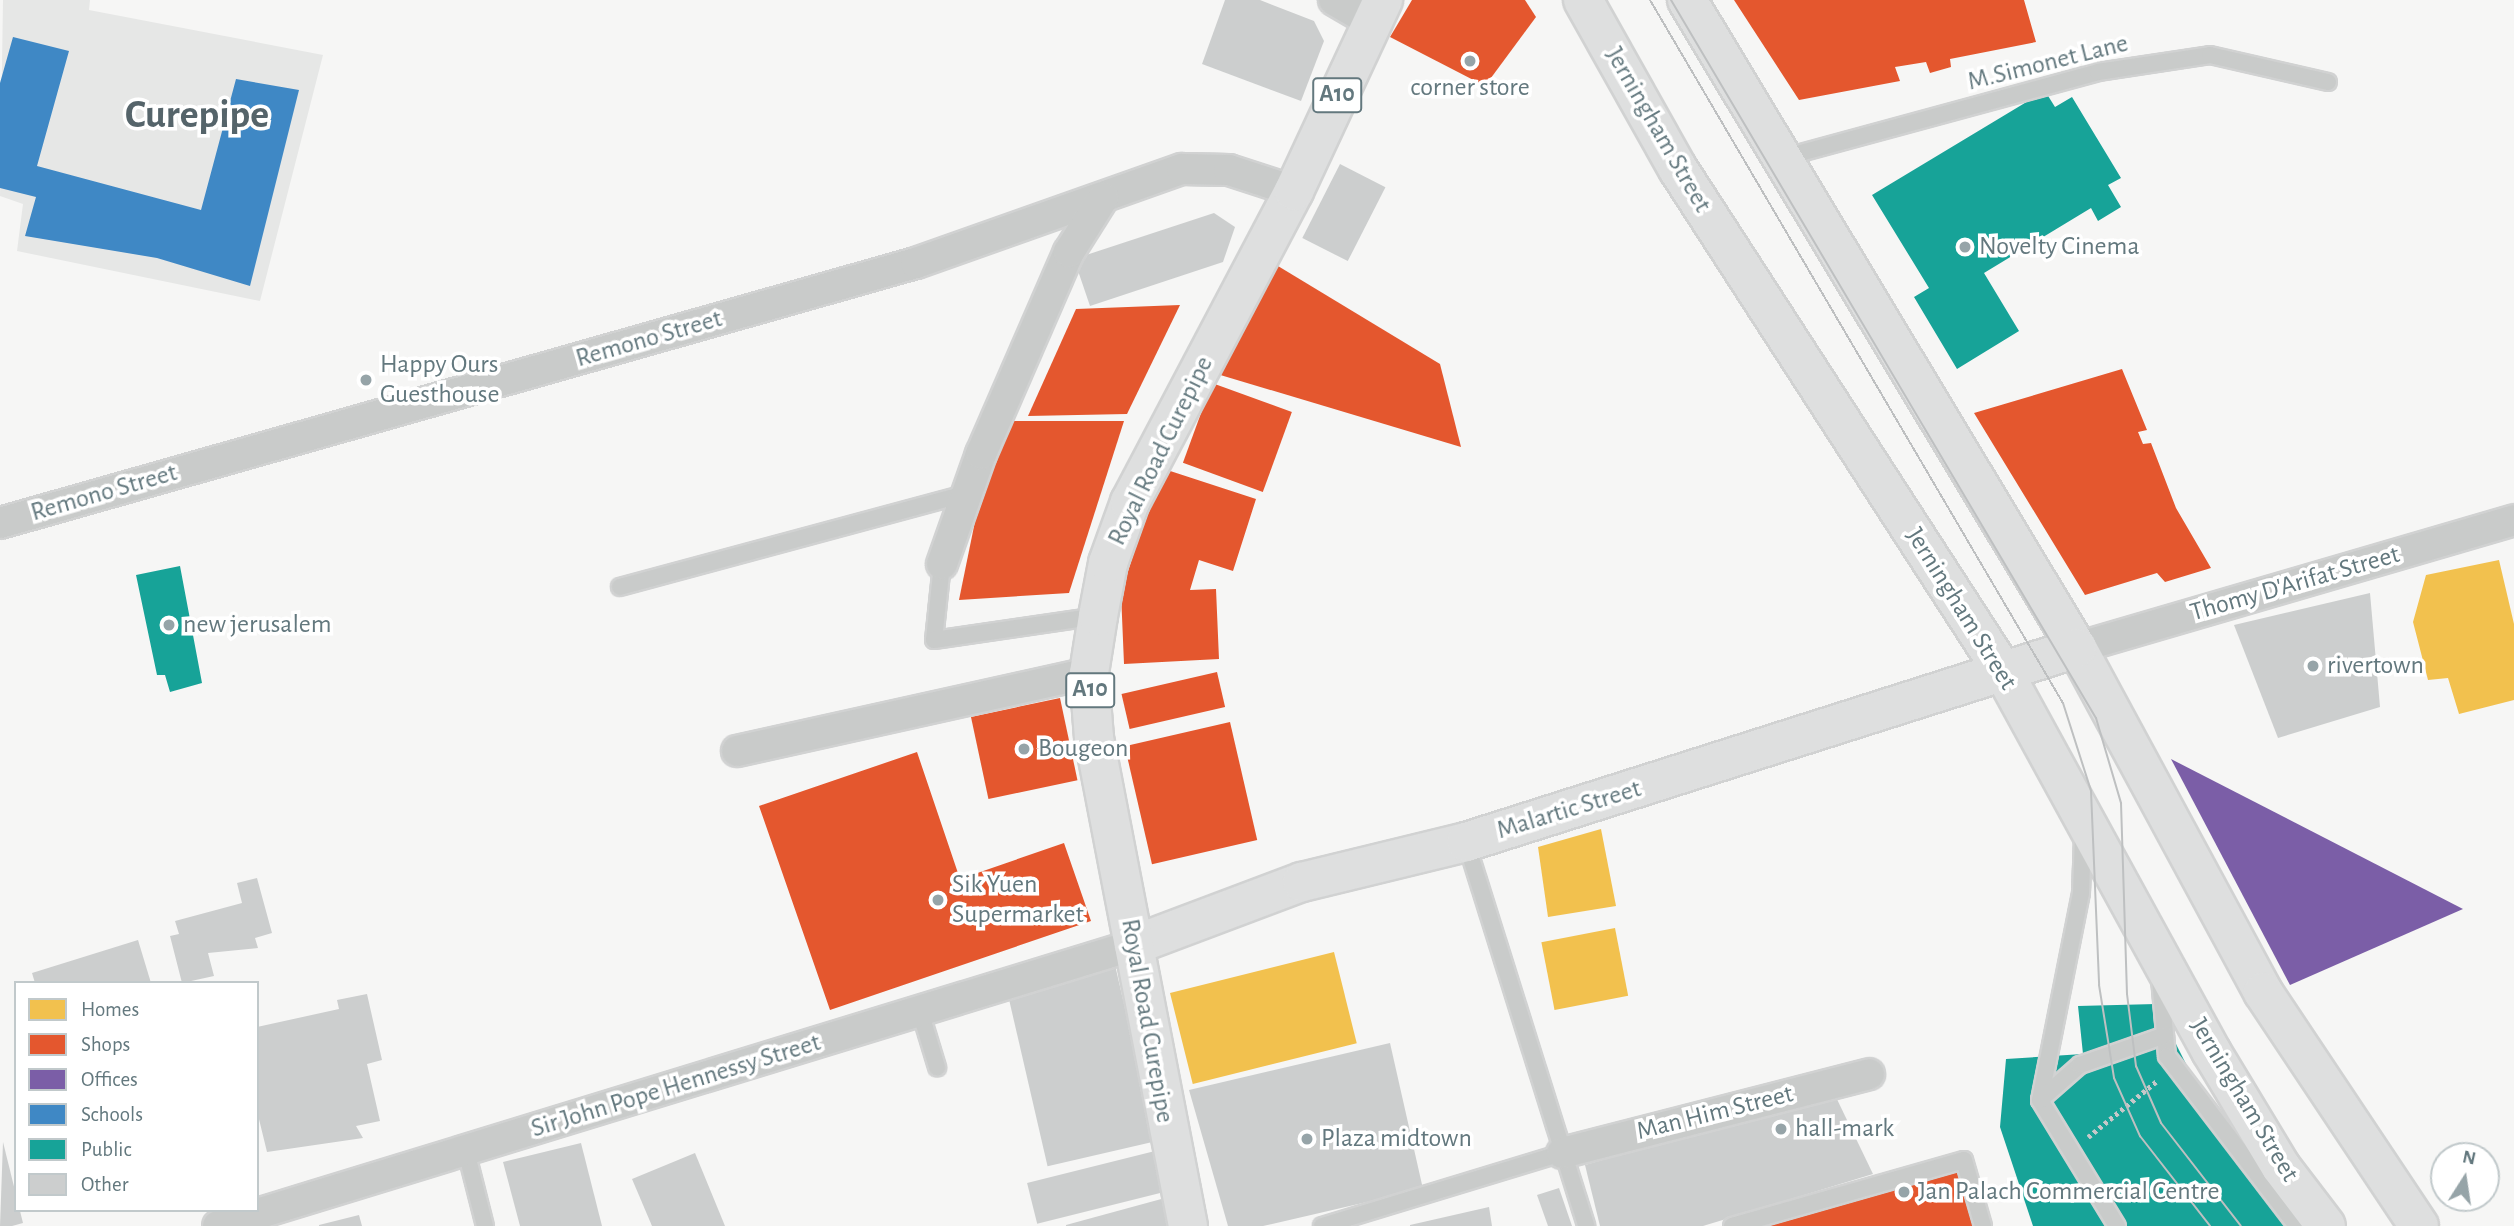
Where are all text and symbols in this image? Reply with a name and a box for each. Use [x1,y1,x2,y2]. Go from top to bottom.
street label: M.Simonet Lane [1965,28,2131,98]
street label: Jerningham Street [1598,42,1718,218]
marker: corner store [1462,53,1478,69]
place label: corner store [1410,72,1530,104]
road number: A10 [1311,74,1363,116]
district label: Curepipe [125,91,269,139]
place label: Novelty Cinema [1979,231,2139,263]
marker: Novelty Cinema [1957,239,1973,255]
street label: Remono Street [572,303,726,375]
place label: Happy Ours Guesthouse [380,349,499,410]
street label: Royal Road Curepipe [1102,351,1220,551]
marker: Happy Ours Guesthouse [358,372,374,388]
street label: Remono Street [27,457,181,529]
street label: Jerningham Street [1899,522,2023,696]
street label: Thomy D'Arifat Street [2187,539,2403,629]
place label: new jerusalem [183,609,332,641]
marker: new jerusalem [161,617,177,633]
place label: rivertown [2327,650,2424,682]
marker: rivertown [2305,658,2321,674]
road number: A10 [1064,670,1116,710]
place label: Bougeon [1038,733,1128,765]
marker: Bougeon [1016,741,1032,757]
street label: Malartic Street [1493,773,1645,847]
place label: Sik Yuen Supermarket [952,869,1084,931]
marker: Sik Yuen Supermarket [930,892,946,908]
street label: Royal Road Curepipe [1114,917,1180,1125]
legend [14,981,259,1212]
text: Homes [81,999,139,1020]
street label: Jerningham Street [2183,1013,2305,1187]
street label: Sir John Pope Hennessy Street [528,1027,824,1145]
text: Shops [81,1034,130,1055]
text: Offices [81,1069,138,1090]
street label: Man Him Street [1634,1078,1796,1148]
text: Schools [81,1104,143,1125]
place label: hall-mark [1795,1113,1894,1145]
marker: hall-mark [1773,1121,1789,1137]
place label: Plaza midtown [1321,1123,1472,1155]
marker: Plaza midtown [1299,1131,1315,1147]
text: Public [81,1139,131,1160]
north arrow [2430,1142,2500,1212]
text: N [2461,1147,2477,1169]
text: Other [81,1174,128,1195]
place label: Jan Palach Commercial Centre [1918,1176,2219,1208]
marker: Jan Palach Commercial Centre [1896,1184,1912,1200]

